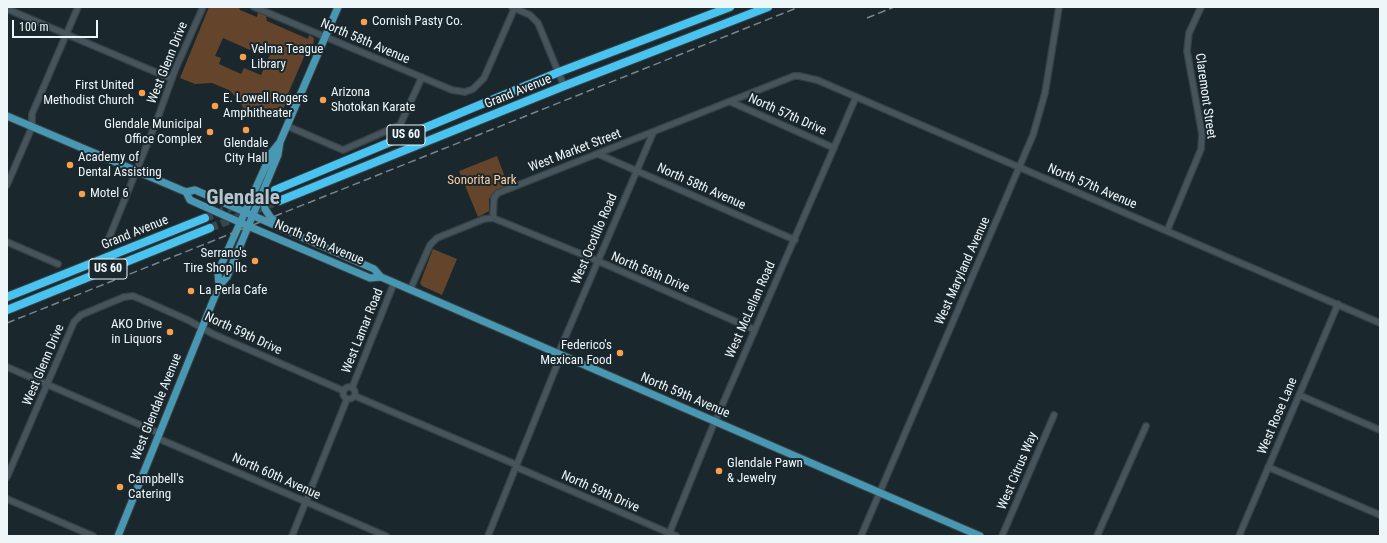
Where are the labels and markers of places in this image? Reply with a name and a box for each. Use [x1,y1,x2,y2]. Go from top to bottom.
place label: Cornish Pasty Co. [372,14,463,30]
marker: Cornish Pasty Co. [359,17,369,27]
place label: Velma Teague Library [251,42,323,73]
marker: Velma Teague Library [238,52,248,62]
place label: First United Methodist Church [43,78,134,109]
place label: Arizona Shotokan Karate [331,85,415,116]
marker: First United Methodist Church [137,88,147,98]
place label: E. Lowell Rogers Amphitheater [223,91,308,122]
marker: Arizona Shotokan Karate [318,95,328,105]
marker: E. Lowell Rogers Amphitheater [210,101,220,111]
place label: Glendale Municipal Office Complex [104,117,202,148]
marker: Glendale City Hall [241,125,251,135]
marker: Glendale Municipal Office Complex [205,127,215,137]
place label: Glendale City Hall [224,136,268,167]
place label: Academy of Dental Assisting [78,150,162,181]
marker: Academy of Dental Assisting [65,160,75,170]
place label: Motel 6 [90,186,129,202]
marker: Motel 6 [77,189,87,199]
place label: Serrano's Tire Shop llc [183,246,247,277]
marker: Serrano's Tire Shop llc [250,256,260,266]
place label: La Perla Cafe [199,283,267,299]
marker: La Perla Cafe [186,286,196,296]
place label: AKO Drive in Liquors [111,317,162,348]
marker: AKO Drive in Liquors [165,327,175,337]
place label: Federico's Mexican Food [540,338,612,369]
marker: Federico's Mexican Food [615,348,625,358]
place label: Glendale Pawn & Jewelry [727,456,803,487]
marker: Glendale Pawn & Jewelry [714,466,724,476]
place label: Campbell's Catering [128,472,184,503]
marker: Campbell's Catering [115,482,125,492]

